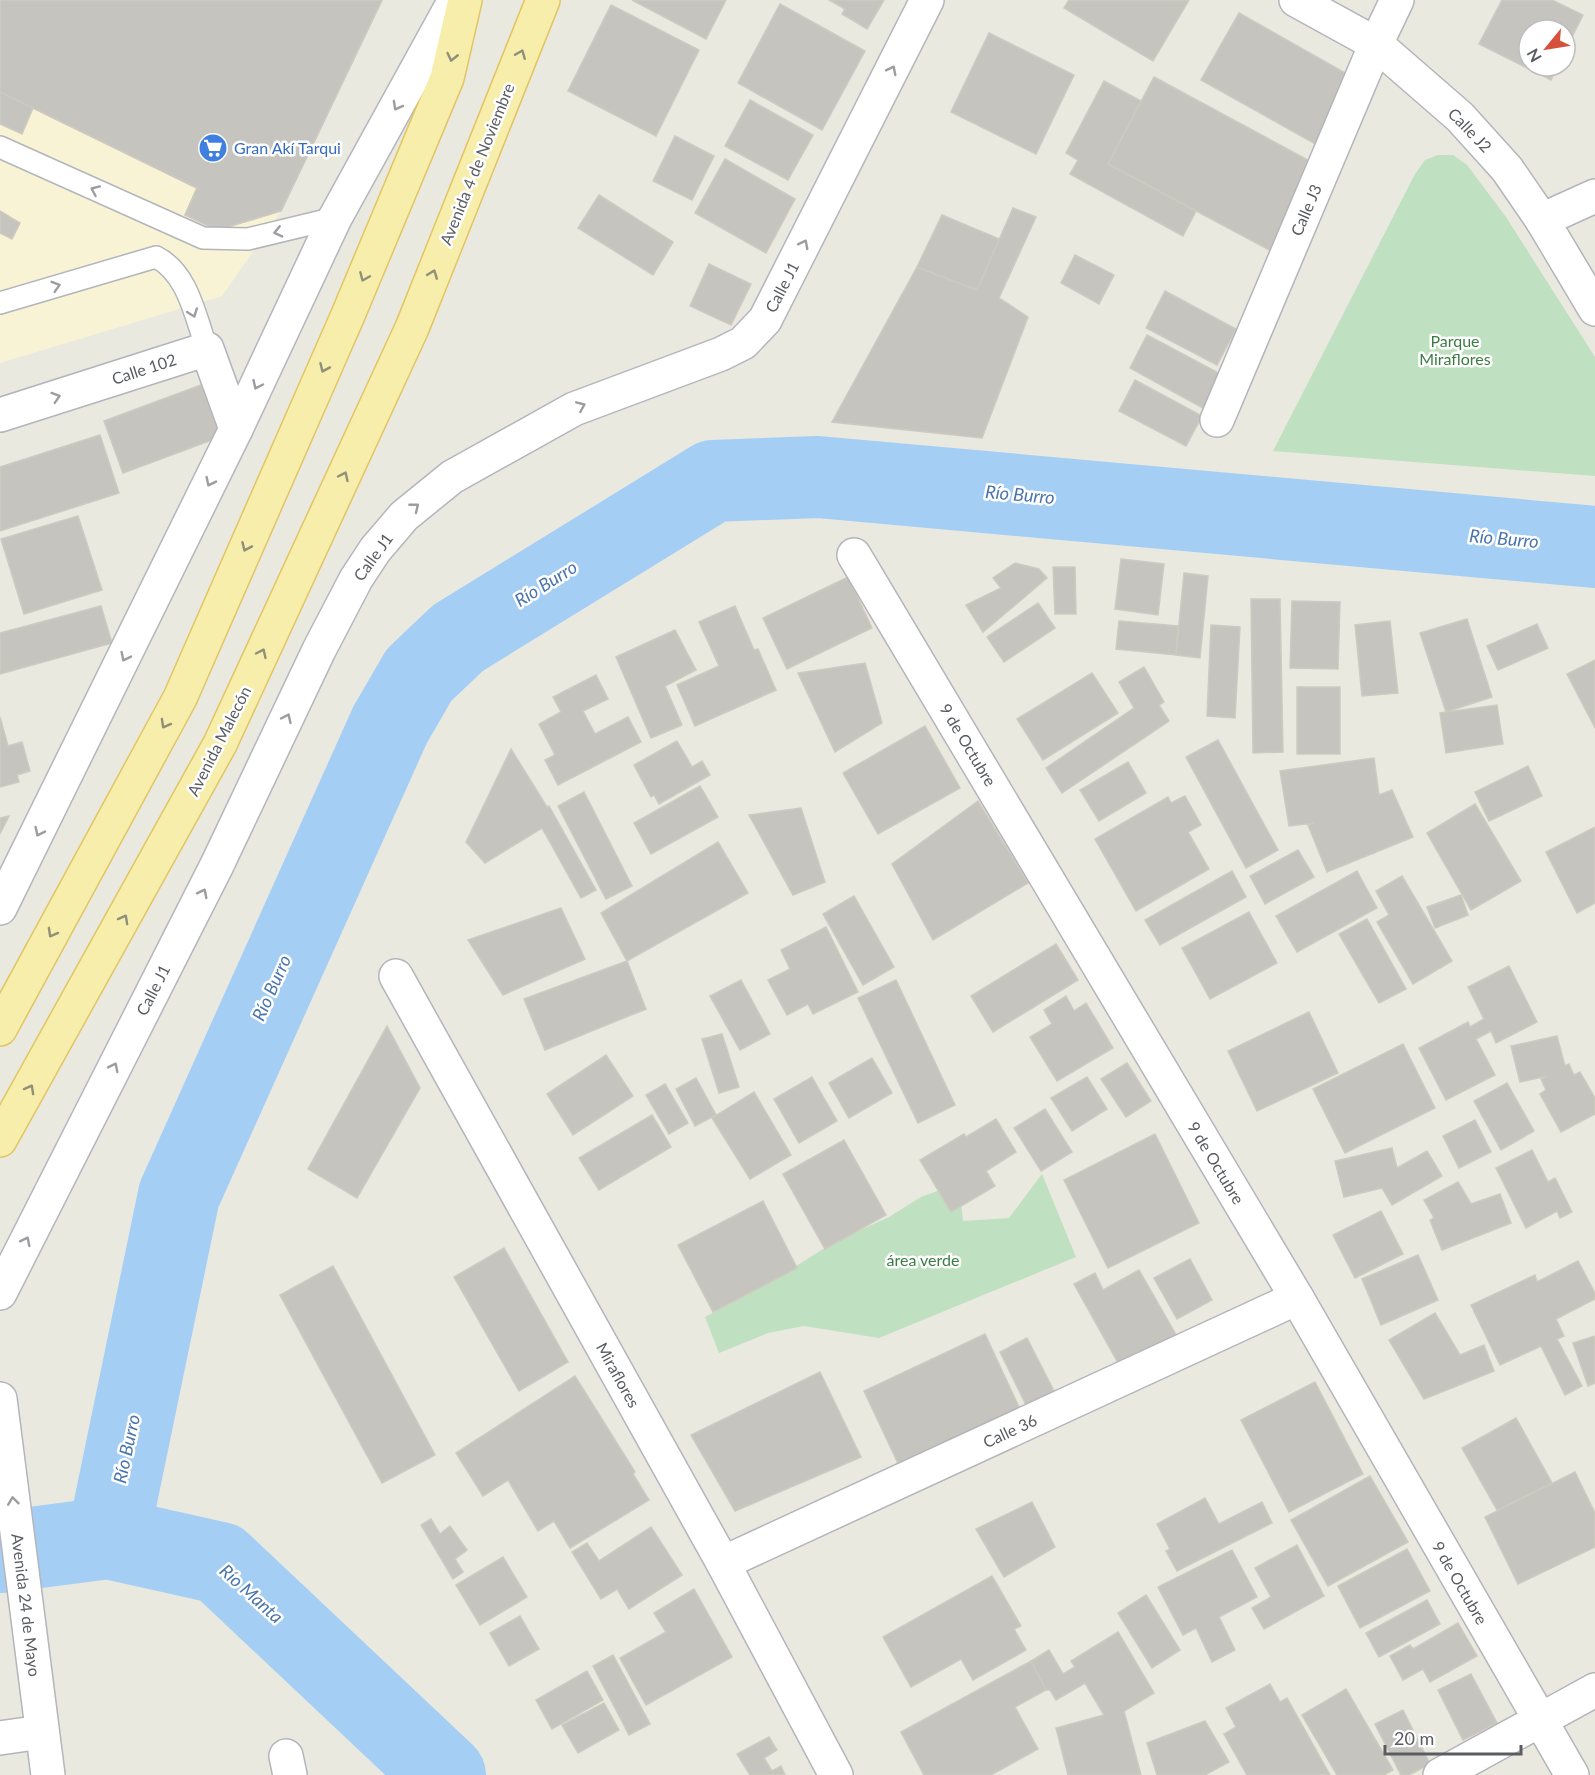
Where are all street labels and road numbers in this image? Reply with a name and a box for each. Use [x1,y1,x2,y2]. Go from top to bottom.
street label: Avenida 4 de Noviembre [435,80,518,247]
street label: Calle J2 [1445,104,1496,156]
street label: Calle J3 [1286,181,1325,239]
street label: Calle J1 [761,258,802,315]
street label: Calle 102 [109,349,178,388]
street label: Calle J1 [349,529,396,584]
street label: Avenida Malecón [183,683,254,799]
street label: 9 de Octubre [936,700,1000,789]
street label: Calle J1 [132,961,173,1018]
street label: 9 de Octubre [1184,1118,1248,1207]
street label: Miraflores [593,1339,644,1411]
street label: Calle 36 [980,1410,1040,1451]
street label: Avenida 24 de Mayo [8,1532,45,1678]
street label: 9 de Octubre [1429,1538,1492,1628]

